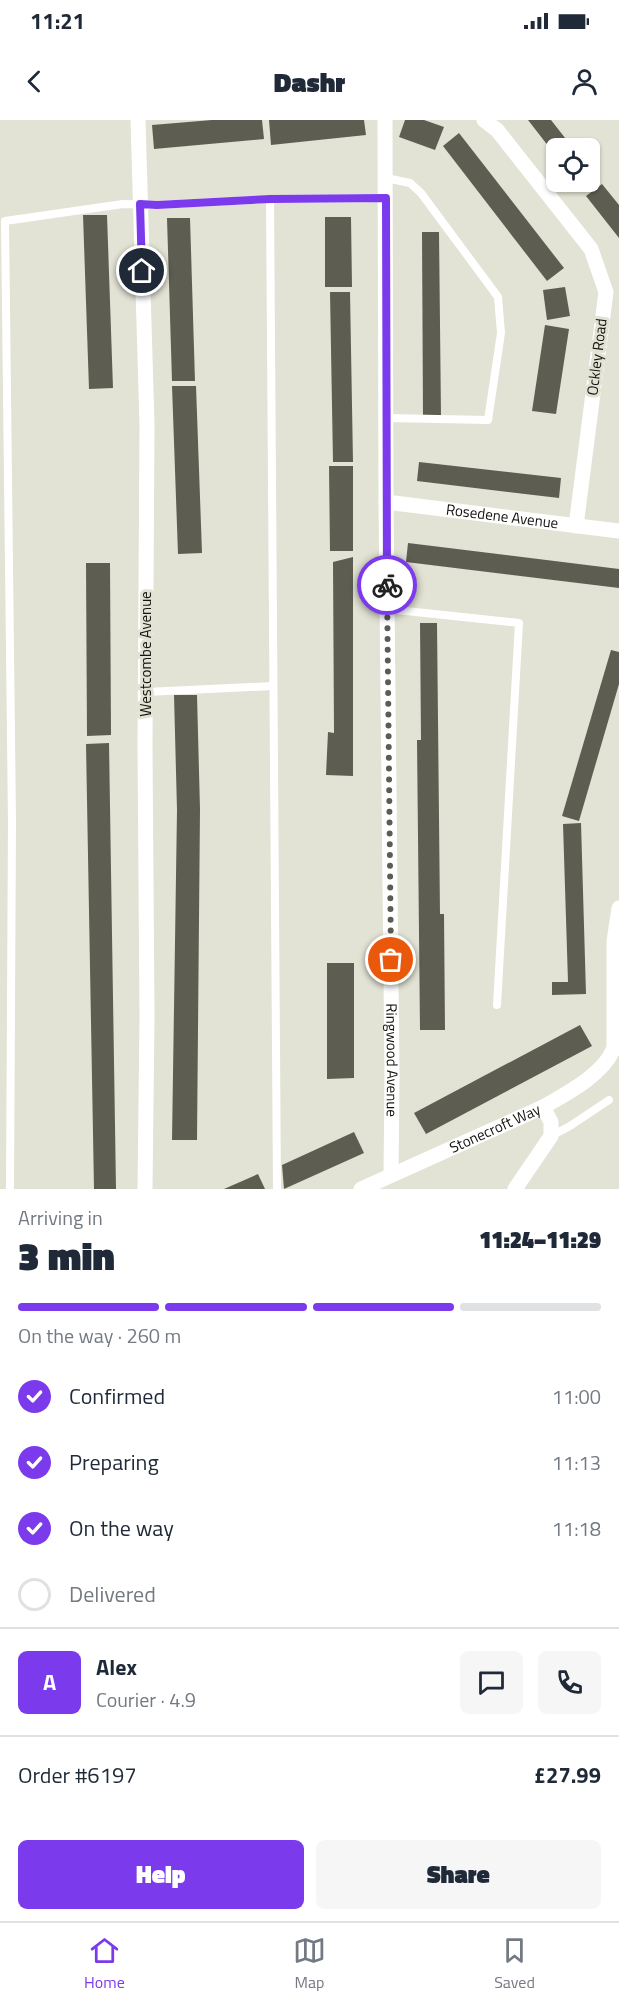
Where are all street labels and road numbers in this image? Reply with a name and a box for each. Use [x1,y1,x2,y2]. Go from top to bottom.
street label: Ockley Road [580,317,613,397]
street label: Rosedene Avenue [445,498,560,534]
street label: Westcombe Avenue [134,591,157,717]
street label: Ringwood Avenue [380,1003,404,1117]
street label: Stonecroft Way [446,1098,544,1159]

